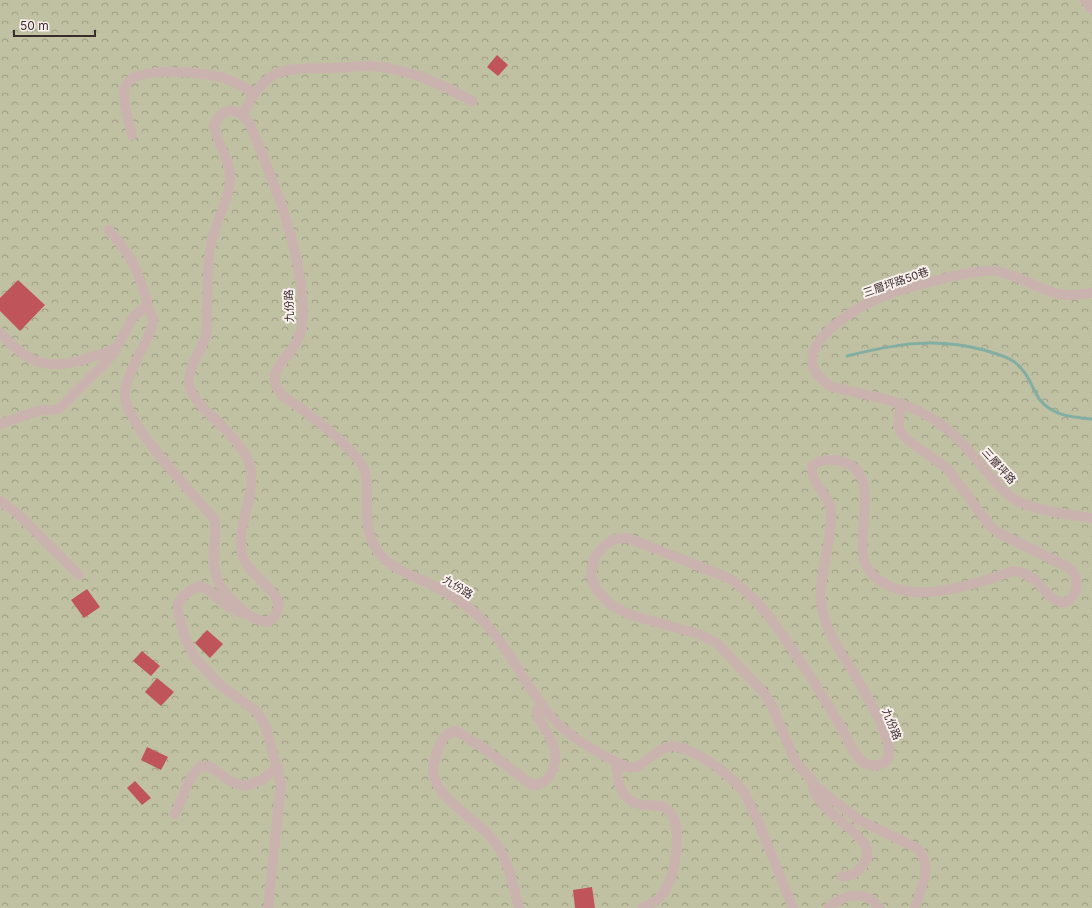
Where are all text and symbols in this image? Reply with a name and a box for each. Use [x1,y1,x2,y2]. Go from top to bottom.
scale bar [14,12,95,38]
text: 50 m [20,18,49,33]
street label: 三層坪路50巷 [861,264,931,300]
street label: 九份路 [281,289,297,323]
street label: 三層坪路 [979,445,1019,487]
street label: 九份路 [440,572,476,602]
street label: 九份路 [879,706,905,742]

